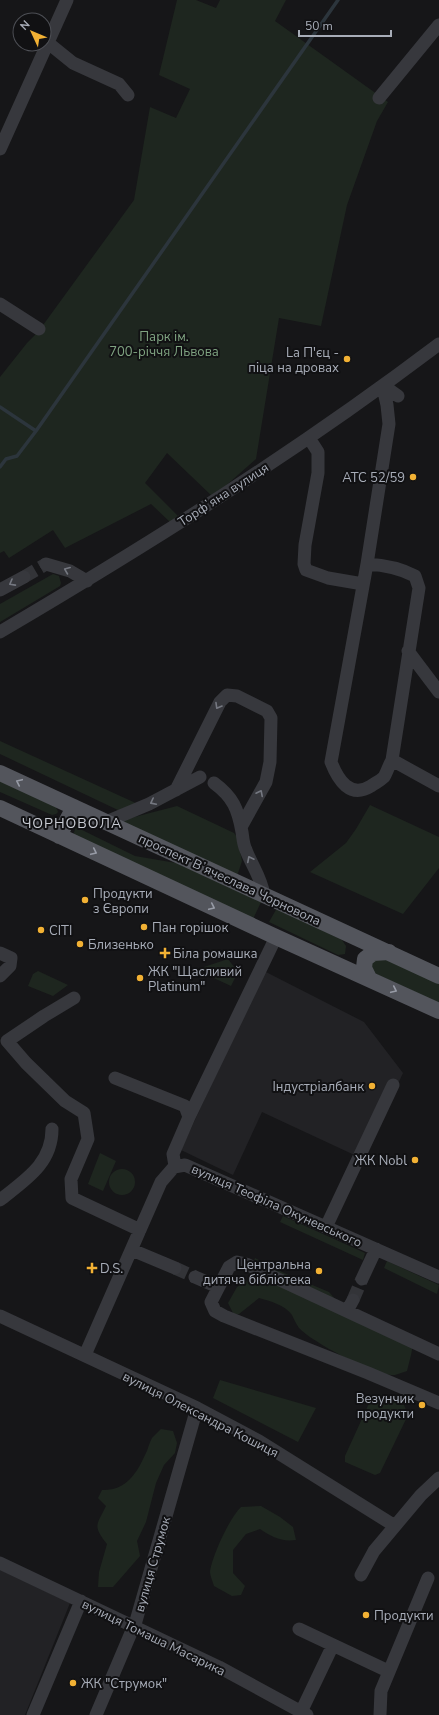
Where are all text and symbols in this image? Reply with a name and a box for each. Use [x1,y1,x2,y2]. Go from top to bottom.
north arrow [12,12,52,52]
scale bar [299,12,391,38]
text: N [17,17,33,34]
text: 50 m [305,18,333,34]
park label: Парк ім. 700-річчя Львова [109,328,219,361]
place label: La П'єц - піца на дровах [248,344,339,377]
marker: La П'єц - піца на дровах [342,354,352,364]
street label: Торфʼяна вулиця [175,459,272,531]
place label: АТС 52/59 [342,469,405,487]
marker: АТС 52/59 [408,472,418,482]
one-way arrow [64,567,71,575]
one-way arrow [9,579,16,586]
one-way arrow [216,702,223,709]
one-way arrow [16,779,24,787]
one-way arrow [255,790,263,798]
one-way arrow [150,797,158,805]
district label: ЧОРНОВОЛА [22,814,122,833]
street label: проспект Вʼячеслава Чорновола [135,830,324,930]
one-way arrow [90,847,98,855]
one-way arrow [247,856,255,863]
place label: Продукти з Європи [93,885,153,918]
marker: Продукти з Європи [80,895,90,905]
one-way arrow [208,902,215,910]
place label: Пан горішок [152,919,228,937]
place label: CITI [49,922,72,940]
marker: Пан горішок [139,922,149,932]
marker: CITI [36,925,46,935]
place label: Близенько [88,936,154,954]
marker: Близенько [75,939,85,949]
place label: Біла ромашка [173,945,257,963]
marker: Біла ромашка [160,948,170,958]
place label: ЖК "Щасливий Platinum" [148,963,242,996]
marker: ЖК "Щасливий Platinum" [135,973,145,983]
one-way arrow [390,985,398,993]
place label: Індустріалбанк [273,1078,364,1096]
marker: Індустріалбанк [367,1081,377,1091]
place label: ЖК Nobl [354,1152,407,1170]
marker: ЖК Nobl [410,1155,420,1165]
street label: вулиця Теофіла Окуневського [188,1160,365,1252]
place label: Центральна дитяча бібліотека [203,1256,311,1289]
place label: D.S. [100,1260,123,1278]
marker: D.S. [87,1263,97,1273]
marker: Центральна дитяча бібліотека [314,1266,324,1276]
street label: вулиця Олександра Кошиця [119,1368,282,1462]
place label: Везунчик продукти [356,1390,414,1423]
marker: Везунчик продукти [417,1400,427,1410]
street label: вулиця Струмок [131,1514,175,1614]
street label: вулиця Томаша Масарика [79,1595,228,1681]
place label: Продукти [374,1607,434,1625]
marker: Продукти [361,1610,371,1620]
place label: ЖК "Струмок" [81,1675,167,1693]
marker: ЖК "Струмок" [68,1678,78,1688]

